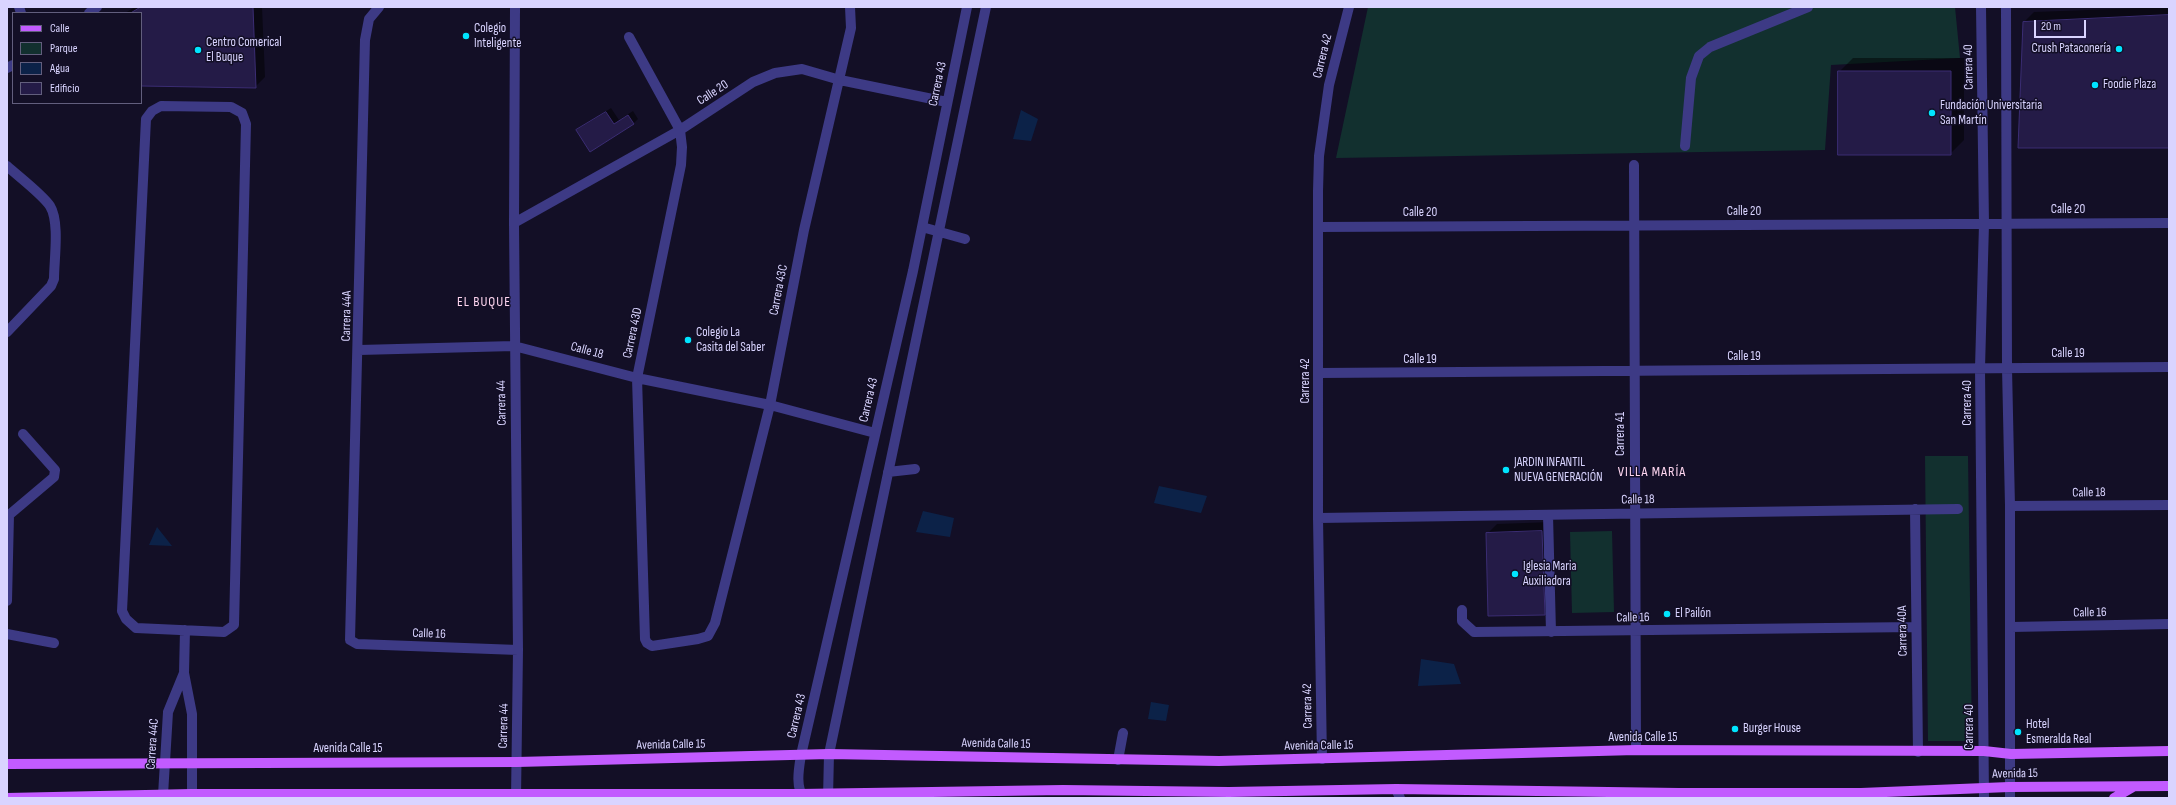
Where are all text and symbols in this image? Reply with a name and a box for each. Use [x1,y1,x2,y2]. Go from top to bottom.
legend [12,12,142,104]
scale bar [2036,12,2088,38]
text: 20 m [2041,19,2061,34]
text: Calle [50,21,70,36]
place label: Colegio Inteligente [474,21,522,52]
marker: Colegio Inteligente [461,31,471,41]
street label: Carrera 42 [1310,32,1336,80]
place label: Centro Comerical El Buque [206,35,282,66]
text: Parque [50,41,78,56]
place label: Crush Pataconería [2032,41,2111,57]
street label: Carrera 40 [1961,44,1977,90]
marker: Crush Pataconería [2114,44,2124,54]
marker: Centro Comerical El Buque [193,45,203,55]
street label: Carrera 43 [926,60,950,108]
text: Agua [50,61,70,76]
street label: Calle 20 [694,77,732,109]
place label: Foodie Plaza [2103,77,2156,93]
marker: Foodie Plaza [2090,80,2100,90]
text: Edificio [50,81,79,96]
place label: Fundación Universitaria San Martín [1940,98,2042,129]
marker: Fundación Universitaria San Martín [1927,108,1937,118]
street label: Calle 20 [2051,202,2085,218]
street label: Calle 20 [1727,204,1761,220]
street label: Calle 20 [1403,205,1437,221]
street label: Carrera 43C [766,263,792,317]
street label: Carrera 44A [339,291,355,341]
district label: EL BUQUE [457,294,511,310]
street label: Carrera 43D [620,306,646,360]
place label: Colegio La Casita del Saber [696,325,765,356]
marker: Colegio La Casita del Saber [683,335,693,345]
street label: Calle 18 [569,339,605,363]
street label: Calle 19 [2051,346,2085,362]
street label: Calle 19 [1727,349,1761,365]
street label: Calle 19 [1403,352,1437,368]
street label: Carrera 42 [1298,358,1314,404]
street label: Carrera 43 [856,376,882,424]
street label: Carrera 44 [494,380,510,426]
street label: Carrera 40 [1960,380,1976,426]
street label: Carrera 41 [1613,412,1629,456]
place label: JARDIN INFANTIL NUEVA GENERACIÓN [1514,455,1603,486]
district label: VILLA MARÍA [1618,464,1686,480]
marker: JARDIN INFANTIL NUEVA GENERACIÓN [1501,465,1511,475]
street label: Calle 18 [2072,485,2106,501]
street label: Calle 18 [1621,492,1655,508]
place label: Iglesia Maria Auxiliadora [1523,559,1576,590]
marker: Iglesia Maria Auxiliadora [1510,569,1520,579]
street label: Carrera 40A [1895,605,1911,657]
street label: Calle 16 [2073,605,2107,621]
place label: El Pailón [1675,606,1711,622]
marker: El Pailón [1662,609,1672,619]
street label: Calle 16 [1616,610,1650,626]
street label: Calle 16 [412,626,446,642]
street label: Carrera 42 [1300,683,1316,729]
street label: Carrera 43 [784,692,810,740]
street label: Carrera 44 [496,703,512,749]
street label: Carrera 40 [1962,704,1978,750]
place label: Hotel Esmeralda Real [2026,717,2092,748]
street label: Carrera 44C [143,718,163,770]
place label: Burger House [1743,721,1801,737]
marker: Burger House [1730,724,1740,734]
marker: Hotel Esmeralda Real [2013,727,2023,737]
street label: Avenida Calle 15 [1608,730,1678,746]
street label: Avenida Calle 15 [961,736,1031,752]
street label: Avenida Calle 15 [636,737,706,753]
street label: Avenida Calle 15 [1284,738,1354,754]
street label: Avenida Calle 15 [313,741,383,757]
street label: Avenida 15 [1992,766,2038,782]

